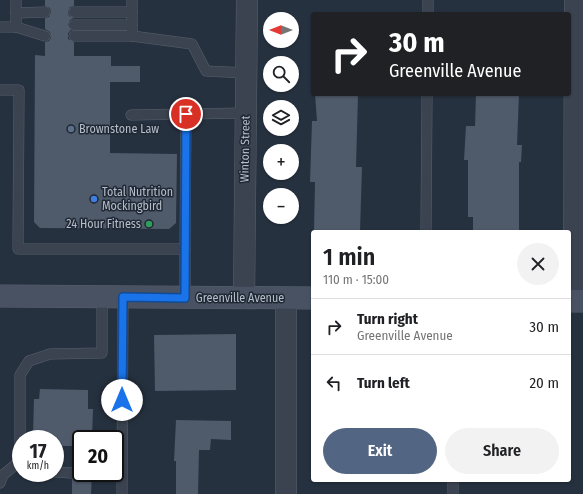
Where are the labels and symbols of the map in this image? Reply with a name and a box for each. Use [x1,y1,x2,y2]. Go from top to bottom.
north arrow [263,12,299,48]
pin [169,97,203,131]
street label: Winton Street [237,115,253,183]
place label: Brownstone Law [79,122,159,136]
marker: Brownstone Law [66,124,76,134]
place label: Total Nutrition Mockingbird [102,185,173,213]
marker: Total Nutrition Mockingbird [89,194,99,204]
place label: 24 Hour Fitness [66,217,141,231]
marker: 24 Hour Fitness [144,219,154,229]
street label: Greenville Avenue [196,291,284,305]
position arrow [101,379,143,421]
speed limit sign: 20 [72,430,124,482]

